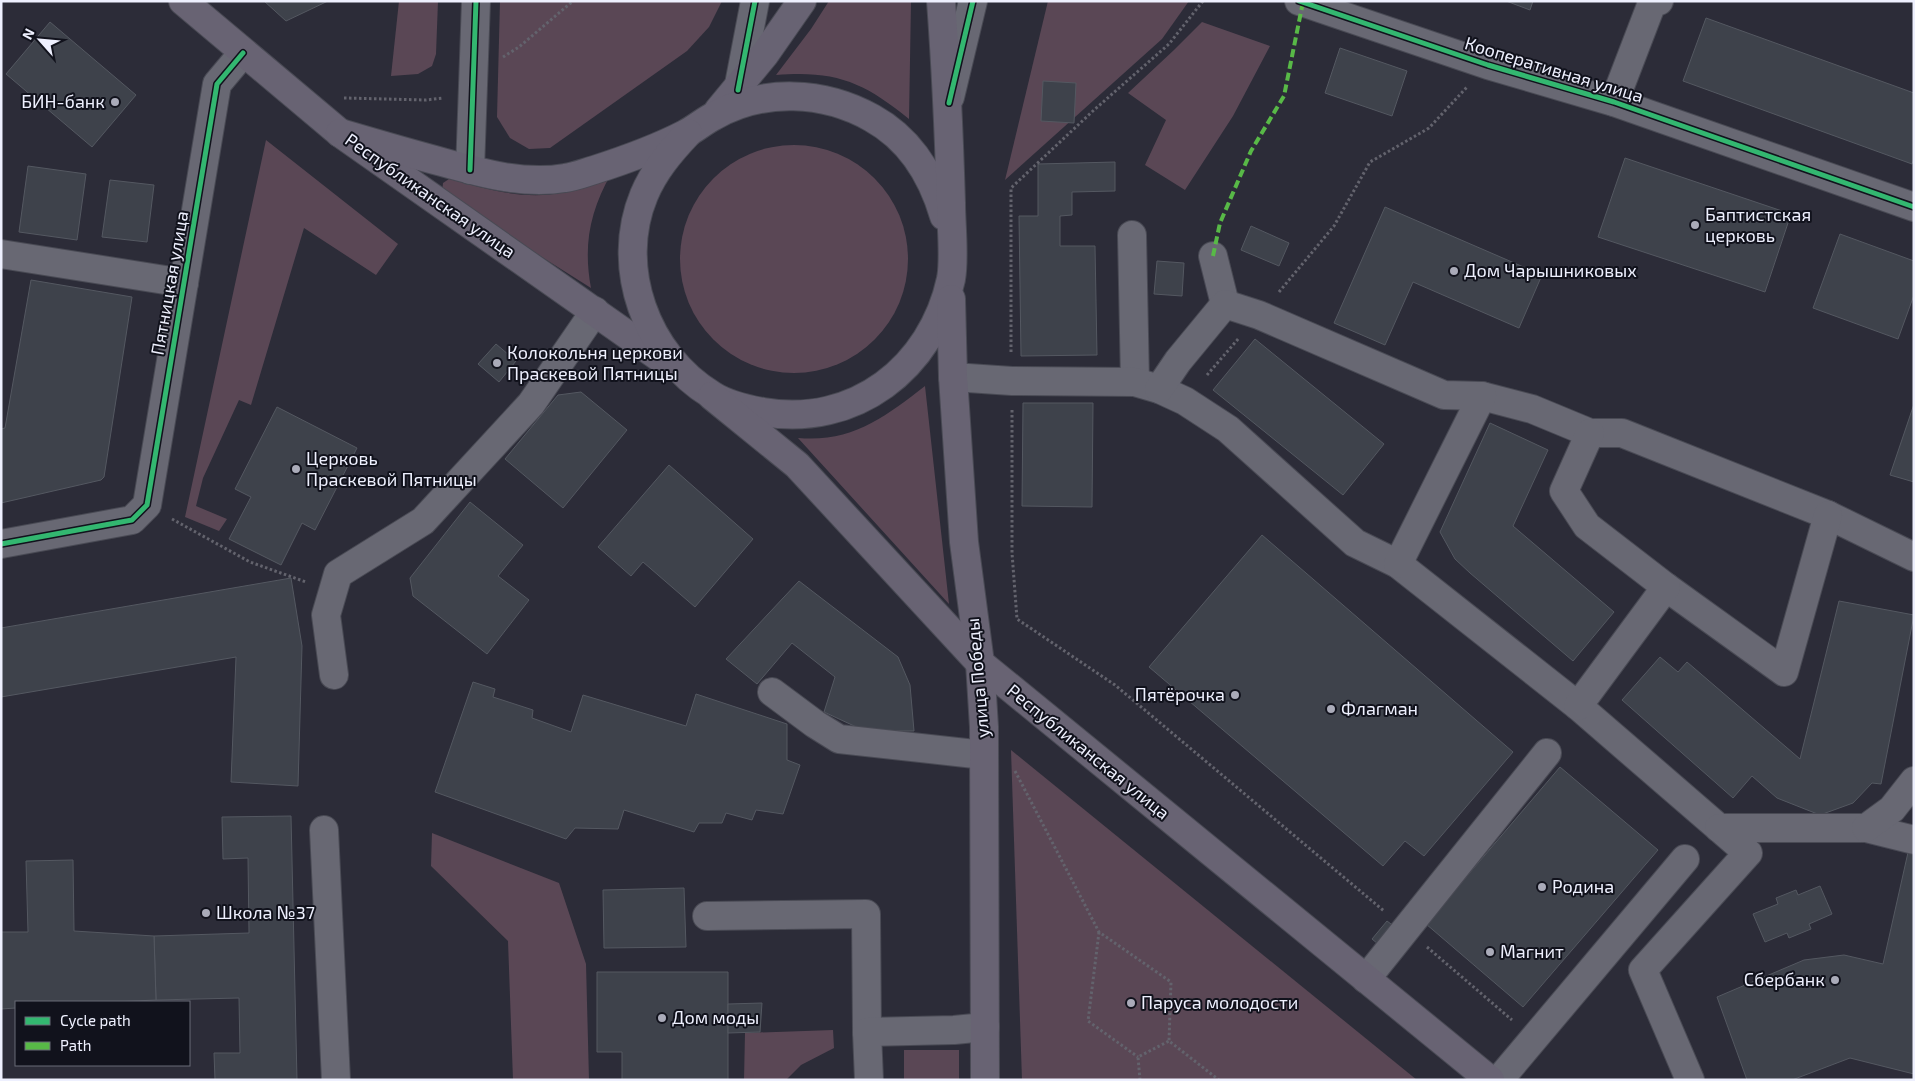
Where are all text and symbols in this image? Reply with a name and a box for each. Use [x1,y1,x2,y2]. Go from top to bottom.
north arrow [15,15,65,65]
text: N [18,26,38,42]
street label: Кооперативная улица [1462,31,1646,107]
place label: БИН-банк [21,90,105,112]
marker: БИН-банк [109,96,121,108]
street label: Республиканская улица [341,128,520,262]
place label: Баптистская церковь [1705,203,1811,246]
street label: Пятницкая улица [146,209,193,357]
marker: Баптистская церковь [1689,219,1701,231]
place label: Дом Чарышниковых [1464,259,1637,281]
marker: Дом Чарышниковых [1448,265,1460,277]
place label: Колокольня церкови Праскевой Пятницы [507,341,683,384]
marker: Колокольня церкови Праскевой Пятницы [491,357,503,369]
place label: Церковь Праскевой Пятницы [306,447,477,490]
marker: Церковь Праскевой Пятницы [290,463,302,475]
street label: улица Победы [961,617,993,739]
street label: Республиканская улица [1003,679,1174,824]
place label: Пятёрочка [1135,683,1225,705]
marker: Пятёрочка [1229,689,1241,701]
place label: Флагман [1341,697,1418,719]
marker: Флагман [1325,703,1337,715]
place label: Родина [1552,875,1614,897]
marker: Родина [1536,881,1548,893]
place label: Школа №37 [216,901,315,923]
marker: Школа №37 [200,907,212,919]
place label: Магнит [1500,940,1564,962]
marker: Магнит [1484,946,1496,958]
place label: Сбербанк [1744,968,1825,990]
marker: Сбербанк [1829,974,1841,986]
place label: Паруса молодости [1141,991,1298,1013]
marker: Паруса молодости [1125,997,1137,1009]
legend [15,1001,190,1066]
place label: Дом моды [672,1006,759,1028]
text: Cycle path [60,1011,131,1029]
marker: Дом моды [656,1012,668,1024]
text: Path [60,1036,91,1054]

